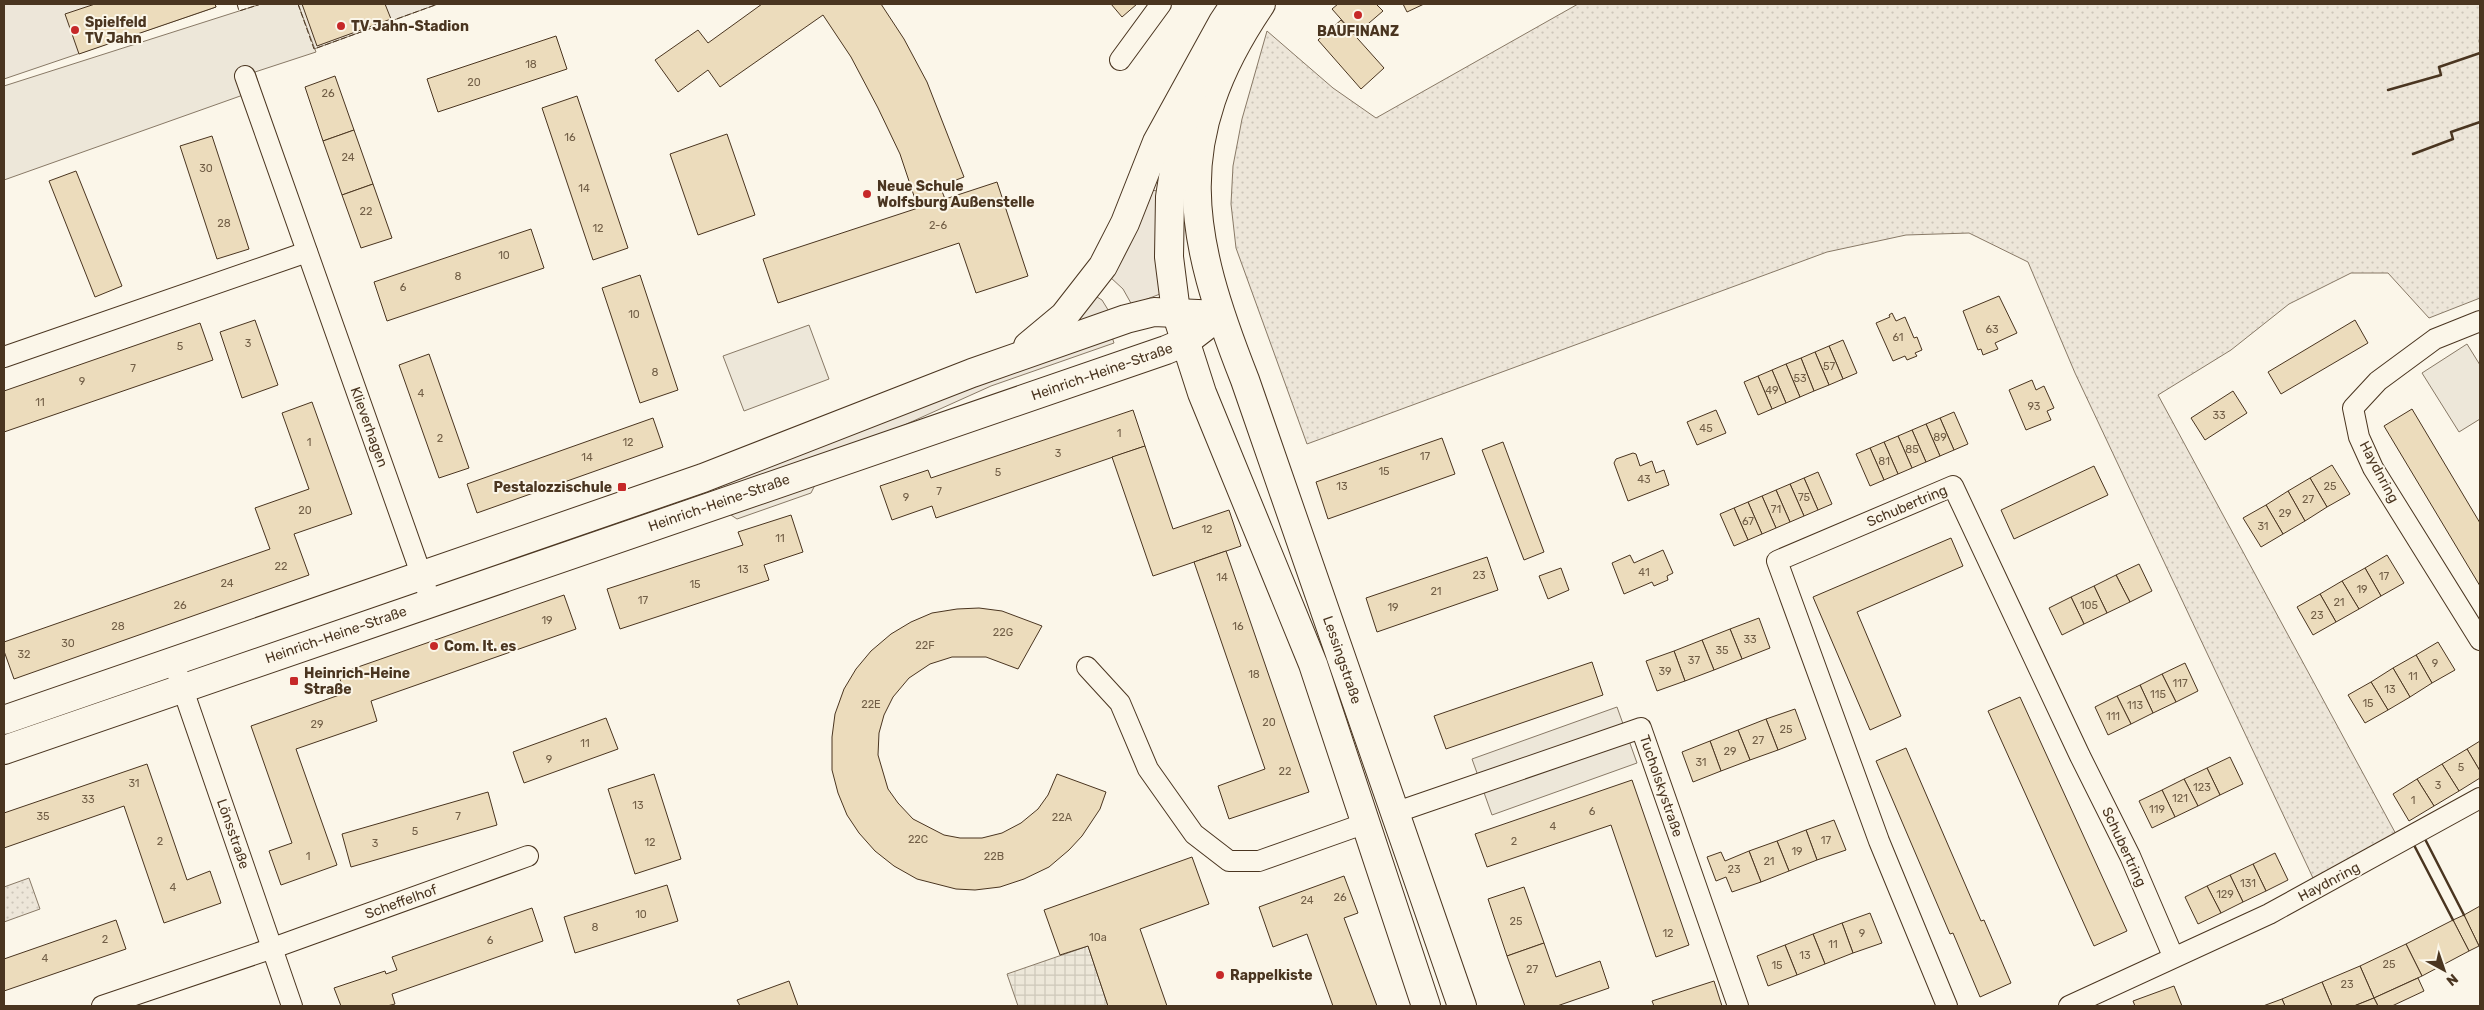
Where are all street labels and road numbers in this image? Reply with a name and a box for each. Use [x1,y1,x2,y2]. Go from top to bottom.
street label: Heinrich-Heine-Straße [1029,340,1175,404]
street label: Klieverhagen [347,384,391,470]
street label: Haydnring [2356,438,2402,506]
street label: Heinrich-Heine-Straße [646,471,792,535]
street label: Schubertring [1864,481,1950,531]
street label: Heinrich-Heine-Straße [263,603,409,667]
street label: Lessingstraße [1319,614,1365,706]
street label: Tucholskystraße [1636,733,1686,839]
street label: Lönsstraße [213,797,253,871]
street label: Schubertring [2098,804,2150,890]
street label: Haydnring [2295,859,2363,905]
street label: Scheffelhof [363,881,440,923]

